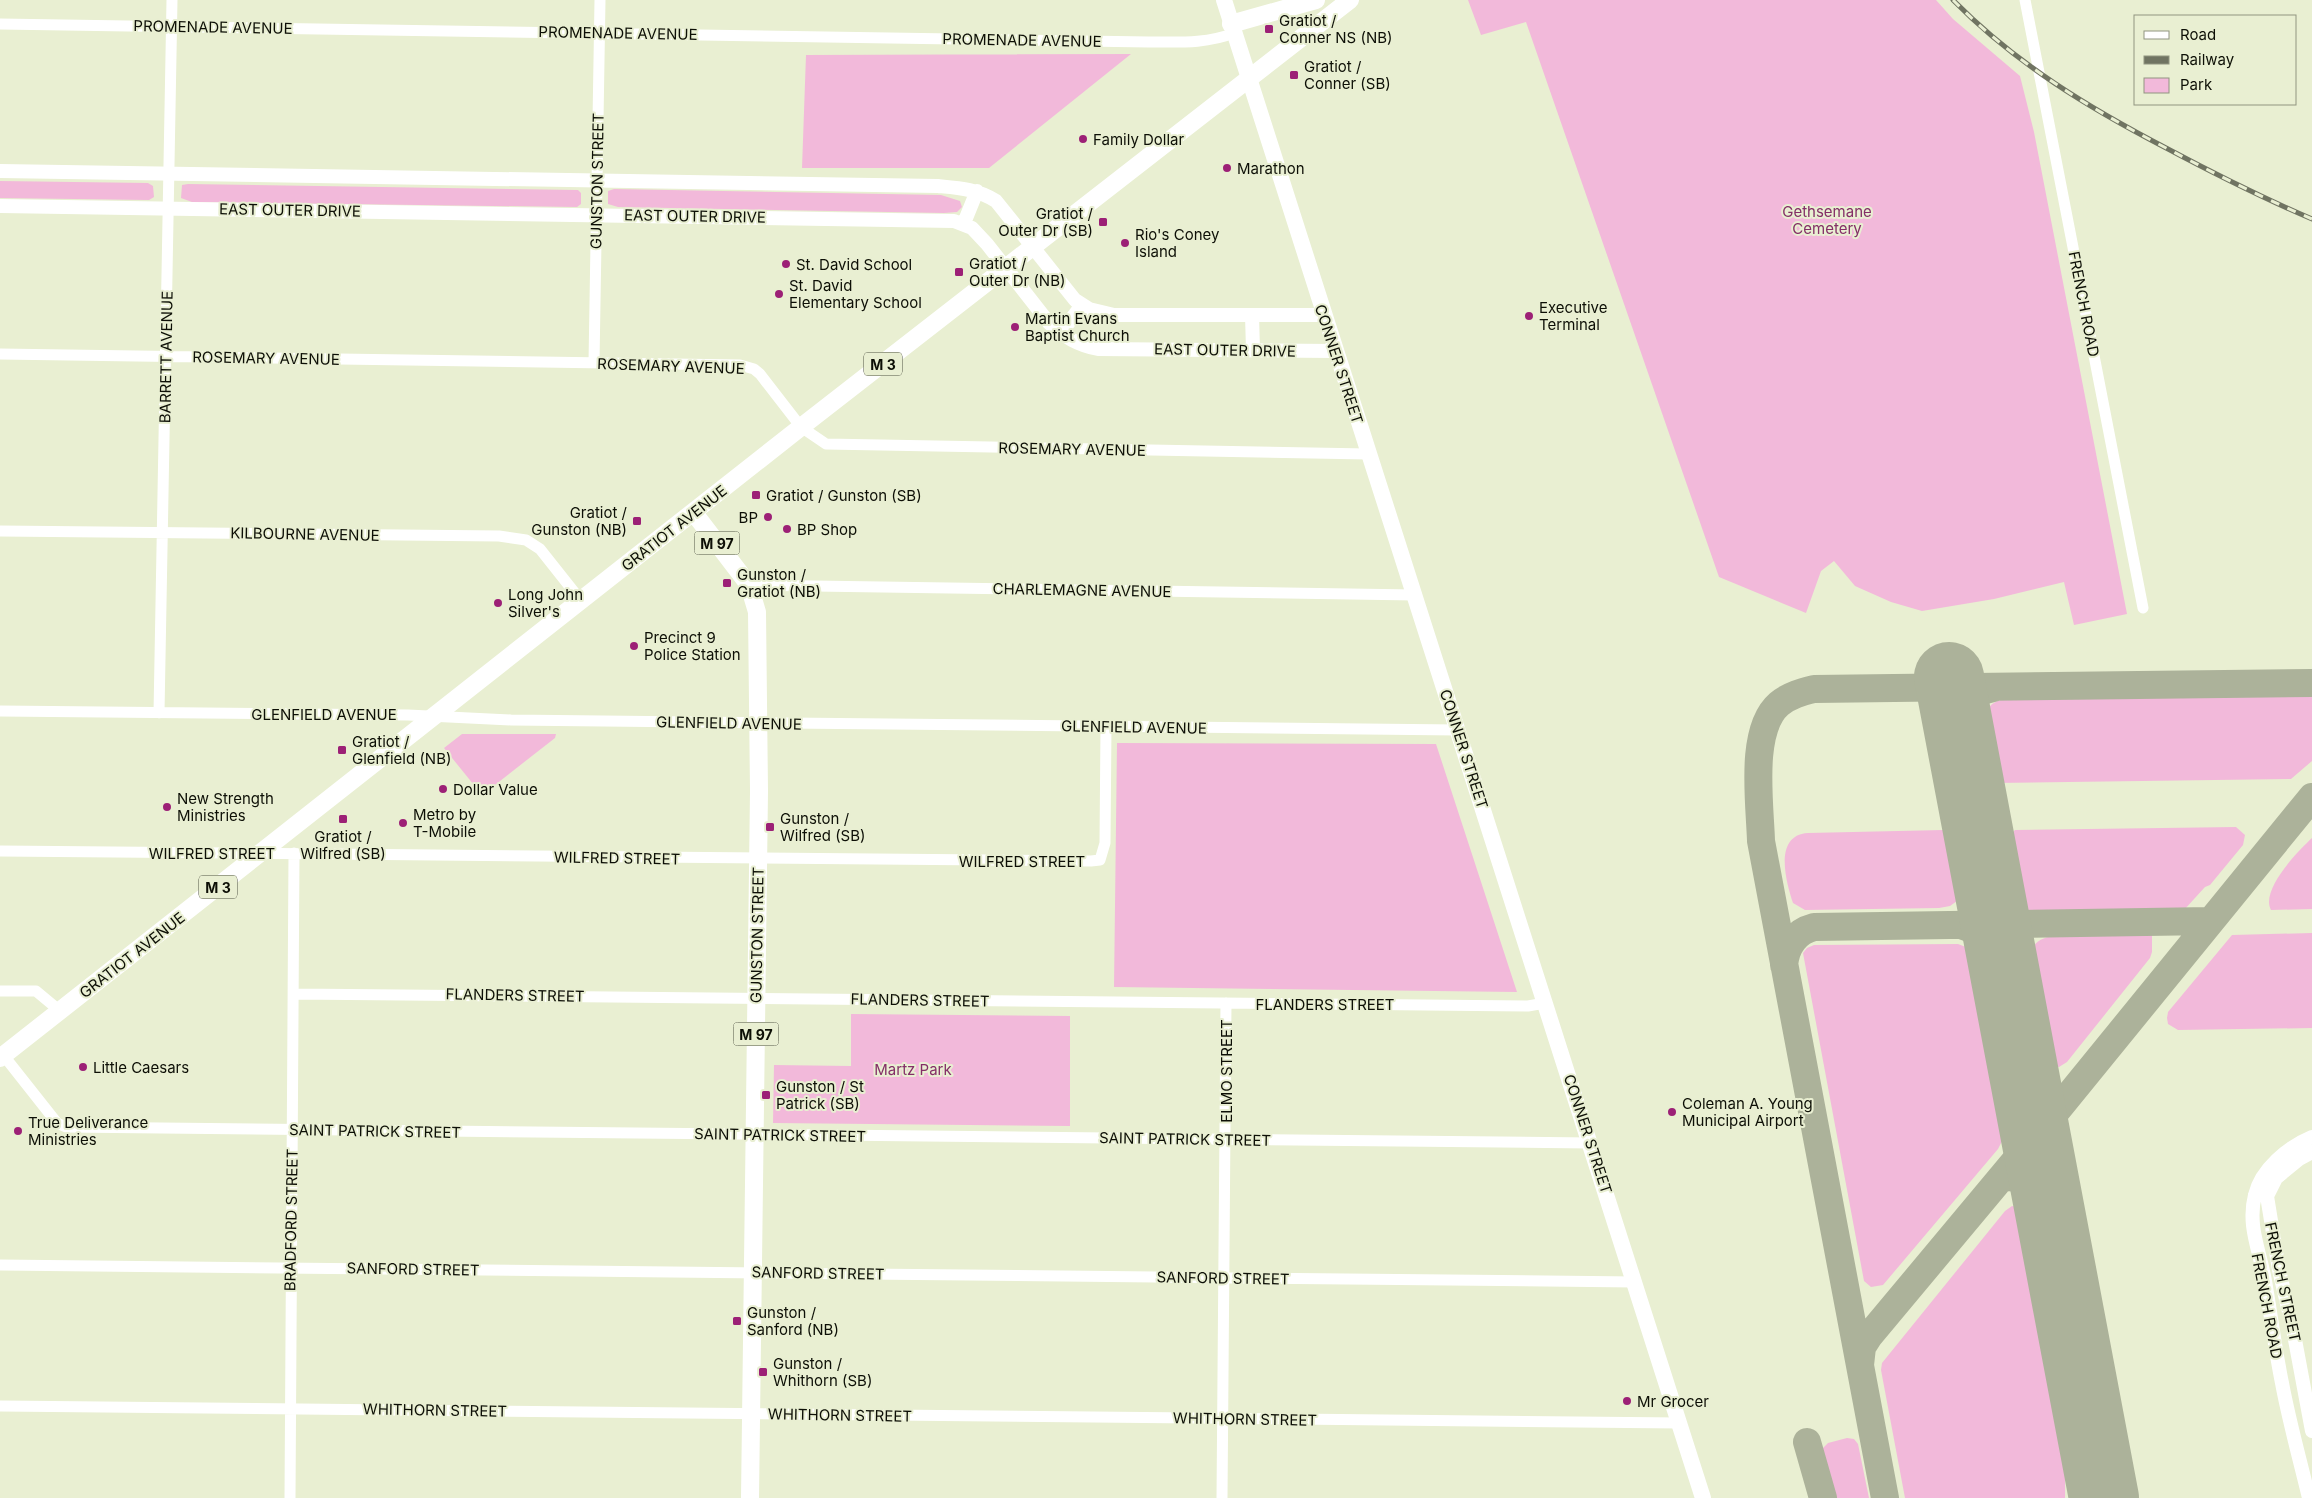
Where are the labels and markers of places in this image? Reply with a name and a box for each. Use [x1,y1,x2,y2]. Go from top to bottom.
place label: Gratiot / Conner NS (NB) [1279,11,1393,47]
marker: Gratiot / Conner NS (NB) [1263,23,1275,35]
place label: Gratiot / Conner (SB) [1304,57,1391,93]
marker: Gratiot / Conner (SB) [1288,69,1300,81]
place label: Family Dollar [1093,130,1185,149]
marker: Family Dollar [1077,133,1089,145]
place label: Marathon [1237,159,1305,178]
marker: Marathon [1221,162,1233,174]
place label: Gratiot / Outer Dr (SB) [998,204,1094,240]
marker: Gratiot / Outer Dr (SB) [1097,216,1109,228]
place label: Rio's Coney Island [1135,225,1220,261]
marker: Rio's Coney Island [1119,237,1131,249]
place label: Gratiot / Outer Dr (NB) [969,254,1065,290]
place label: St. David School [796,255,912,274]
marker: St. David School [780,258,792,270]
marker: Gratiot / Outer Dr (NB) [953,266,965,278]
place label: St. David Elementary School [789,276,922,312]
marker: St. David Elementary School [773,288,785,300]
place label: Executive Terminal [1539,298,1607,334]
place label: Martin Evans Baptist Church [1025,309,1130,345]
marker: Executive Terminal [1523,310,1535,322]
marker: Martin Evans Baptist Church [1009,321,1021,333]
place label: Gratiot / Gunston (SB) [766,486,922,505]
marker: Gratiot / Gunston (SB) [750,489,762,501]
place label: Gratiot / Gunston (NB) [531,503,628,539]
place label: BP [739,508,758,527]
marker: BP [762,511,774,523]
marker: Gratiot / Gunston (NB) [631,515,643,527]
place label: BP Shop [797,520,857,539]
marker: BP Shop [781,523,793,535]
place label: Gunston / Gratiot (NB) [737,565,821,601]
marker: Gunston / Gratiot (NB) [721,577,733,589]
place label: Long John Silver's [508,585,583,621]
marker: Long John Silver's [492,597,504,609]
place label: Precinct 9 Police Station [644,628,741,664]
marker: Precinct 9 Police Station [628,640,640,652]
place label: Gratiot / Glenfield (NB) [352,732,451,768]
marker: Gratiot / Glenfield (NB) [336,744,348,756]
place label: Dollar Value [453,780,538,799]
marker: Dollar Value [437,783,449,795]
place label: New Strength Ministries [177,789,274,825]
marker: New Strength Ministries [161,801,173,813]
place label: Metro by T-Mobile [413,805,477,841]
place label: Gunston / Wilfred (SB) [780,809,866,845]
marker: Gratiot / Wilfred (SB) [337,813,349,825]
marker: Metro by T-Mobile [397,817,409,829]
marker: Gunston / Wilfred (SB) [764,821,776,833]
place label: Gratiot / Wilfred (SB) [300,827,386,863]
place label: Little Caesars [93,1058,189,1077]
marker: Little Caesars [77,1061,89,1073]
place label: Gunston / St Patrick (SB) [776,1077,864,1113]
marker: Gunston / St Patrick (SB) [760,1089,772,1101]
place label: Coleman A. Young Municipal Airport [1682,1094,1813,1130]
marker: Coleman A. Young Municipal Airport [1666,1106,1678,1118]
place label: True Deliverance Ministries [28,1113,148,1149]
marker: True Deliverance Ministries [12,1125,24,1137]
place label: Gunston / Sanford (NB) [747,1303,839,1339]
marker: Gunston / Sanford (NB) [731,1315,743,1327]
place label: Gunston / Whithorn (SB) [773,1354,872,1390]
marker: Gunston / Whithorn (SB) [757,1366,769,1378]
place label: Mr Grocer [1637,1392,1709,1411]
marker: Mr Grocer [1621,1395,1633,1407]

